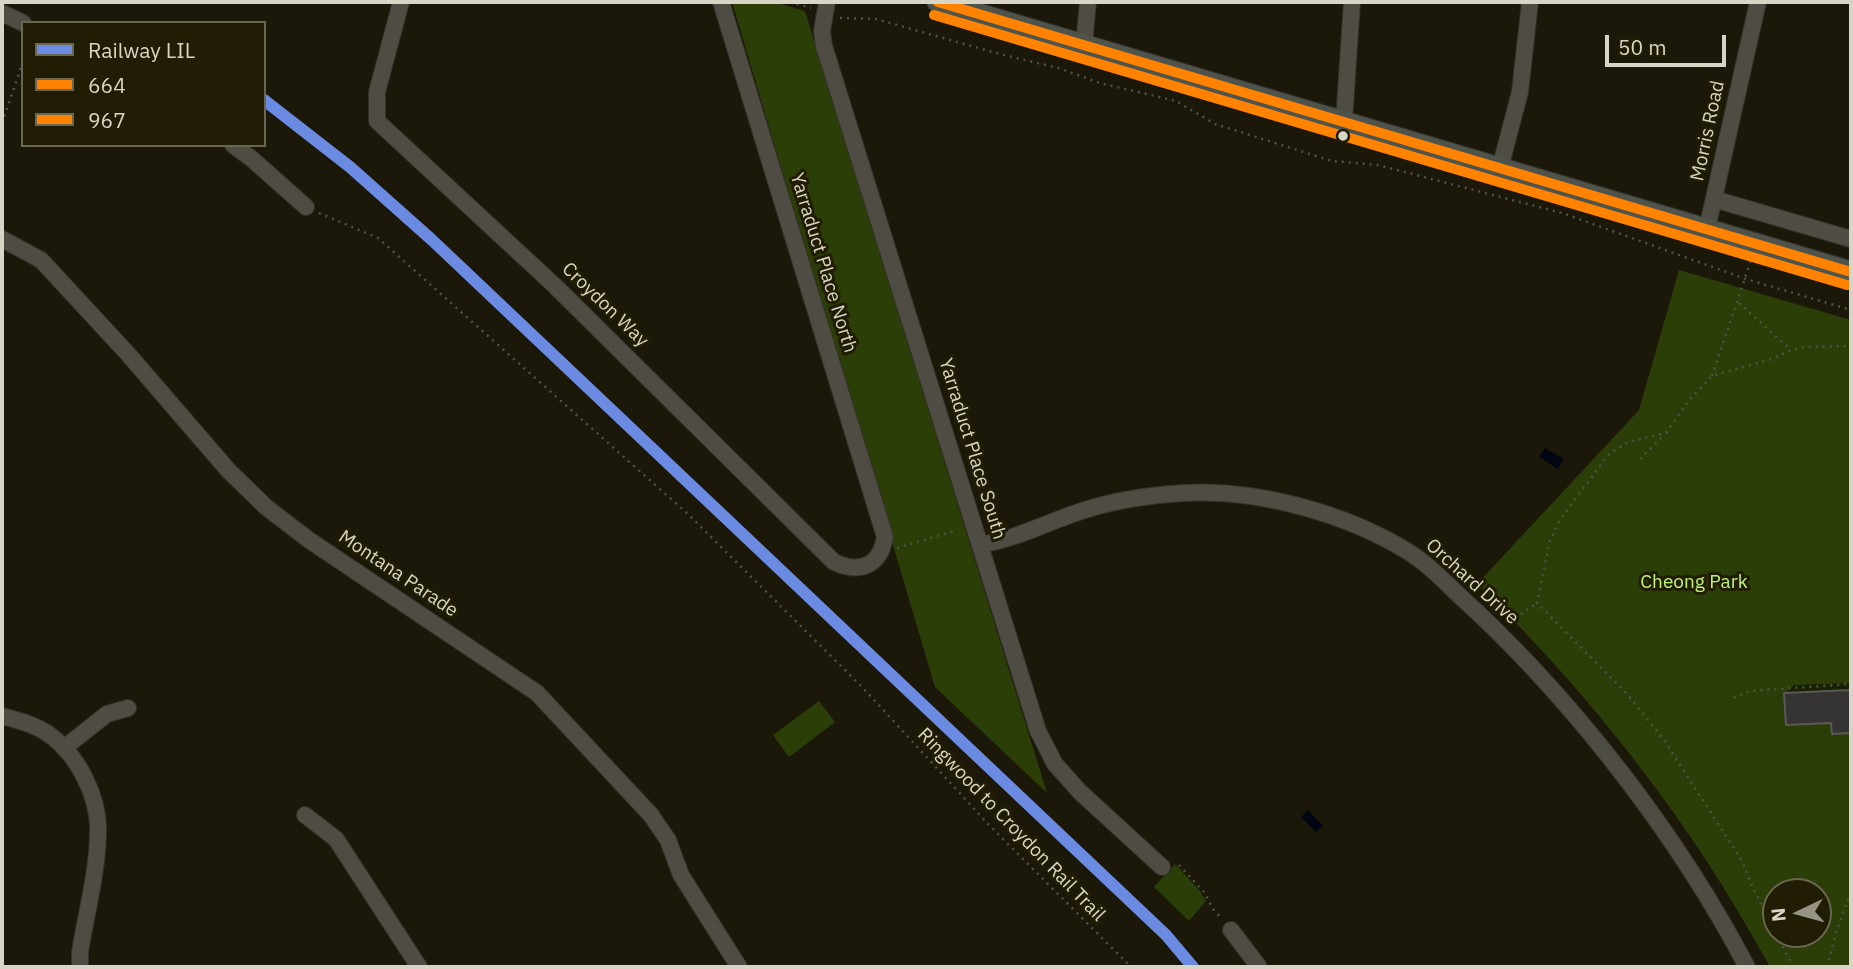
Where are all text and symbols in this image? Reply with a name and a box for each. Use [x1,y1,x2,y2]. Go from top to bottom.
legend [21,21,266,147]
scale bar [1608,21,1729,65]
text: 50 m [1618,33,1667,61]
text: Railway LIL [88,36,195,64]
text: 664 [88,71,126,99]
street label: Morris Road [1686,79,1730,183]
text: 967 [88,106,126,134]
unlabelled marker [1336,129,1350,143]
street label: Yarraduct Place North [785,170,861,356]
street label: Croydon Way [557,258,653,352]
street label: Yarraduct Place South [934,356,1010,542]
street label: Montana Parade [334,526,462,622]
street label: Orchard Drive [1421,534,1523,630]
park label: Cheong Park [1640,572,1748,594]
street label: Ringwood to Croydon Rail Trail [913,724,1109,926]
north arrow [1762,878,1832,948]
text: N [1766,907,1791,923]

